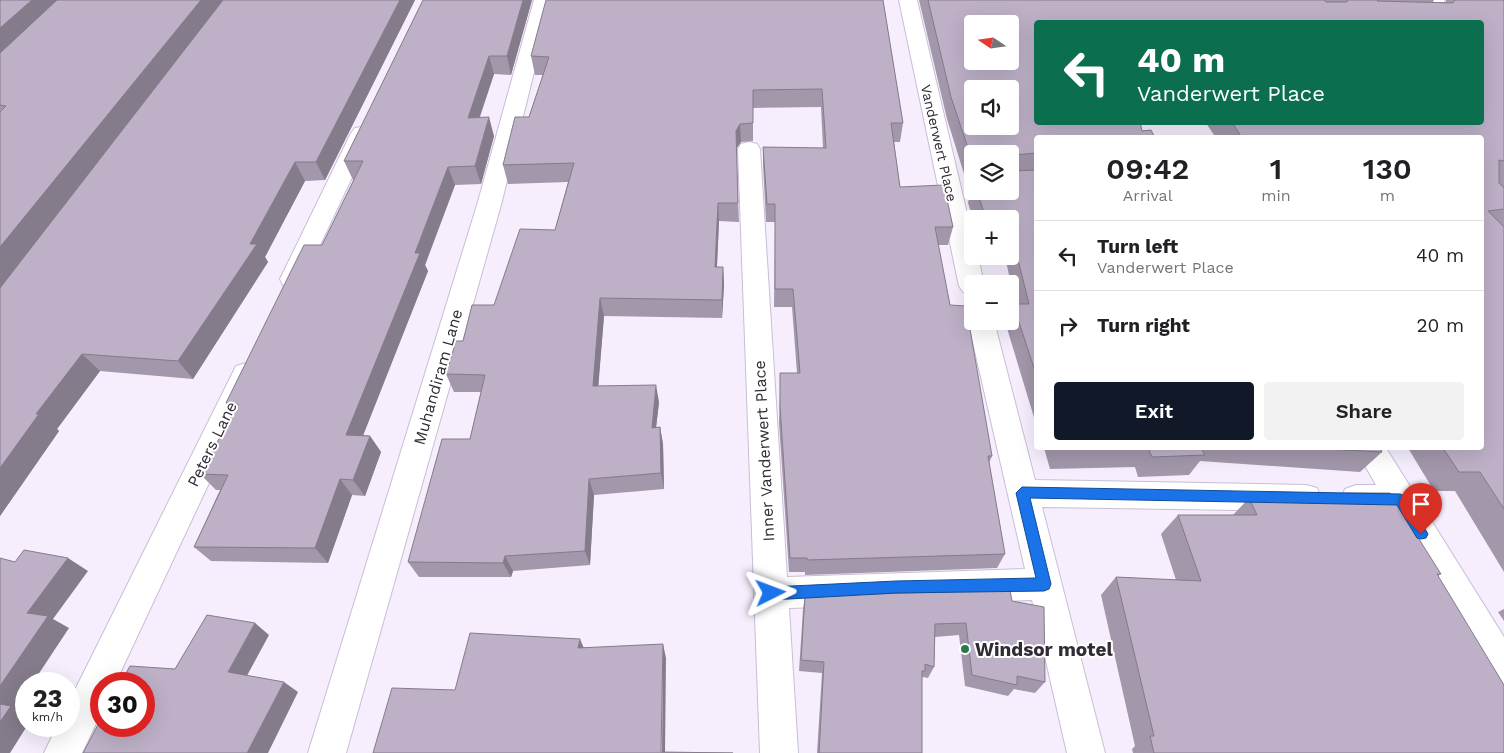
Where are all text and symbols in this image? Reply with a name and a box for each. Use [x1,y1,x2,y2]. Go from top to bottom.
north arrow [964,15,1019,70]
map controls [964,15,1019,330]
text: 40 m [1137,39,1225,81]
icon: left [1054,40,1119,105]
button: sound [964,80,1019,135]
text: Vanderwert Place [1137,81,1325,106]
street label: Vanderwert Place [918,83,960,203]
button: layers [964,145,1019,200]
text: 09:42 [1106,151,1189,186]
text: 1 [1270,151,1282,186]
text: 130 [1363,151,1412,186]
text: Arrival [1123,186,1173,205]
text: min [1261,186,1291,205]
text: m [1380,186,1395,205]
button: + [964,210,1019,265]
text: Turn left [1097,235,1178,258]
icon: left [1054,242,1082,270]
text: 40 m [1416,244,1464,267]
text: Vanderwert Place [1097,258,1234,277]
button: − [964,275,1019,330]
street label: Muhandiram Lane [410,307,466,447]
icon: right [1054,312,1082,340]
text: Turn right [1097,314,1190,337]
text: 20 m [1417,314,1464,337]
street label: Inner Vanderwert Place [750,360,778,542]
button: Exit [1054,382,1254,440]
button: Share [1264,382,1464,440]
street label: Peters Lane [183,398,241,490]
pin [1400,483,1442,534]
icon: arrive [1407,490,1435,518]
position arrow [744,566,796,618]
place label: Windsor motel [975,638,1113,661]
marker: Windsor motel [959,643,971,655]
speed limit sign: 30 [90,672,155,737]
text: 23 [33,684,62,713]
text: km/h [32,710,63,724]

